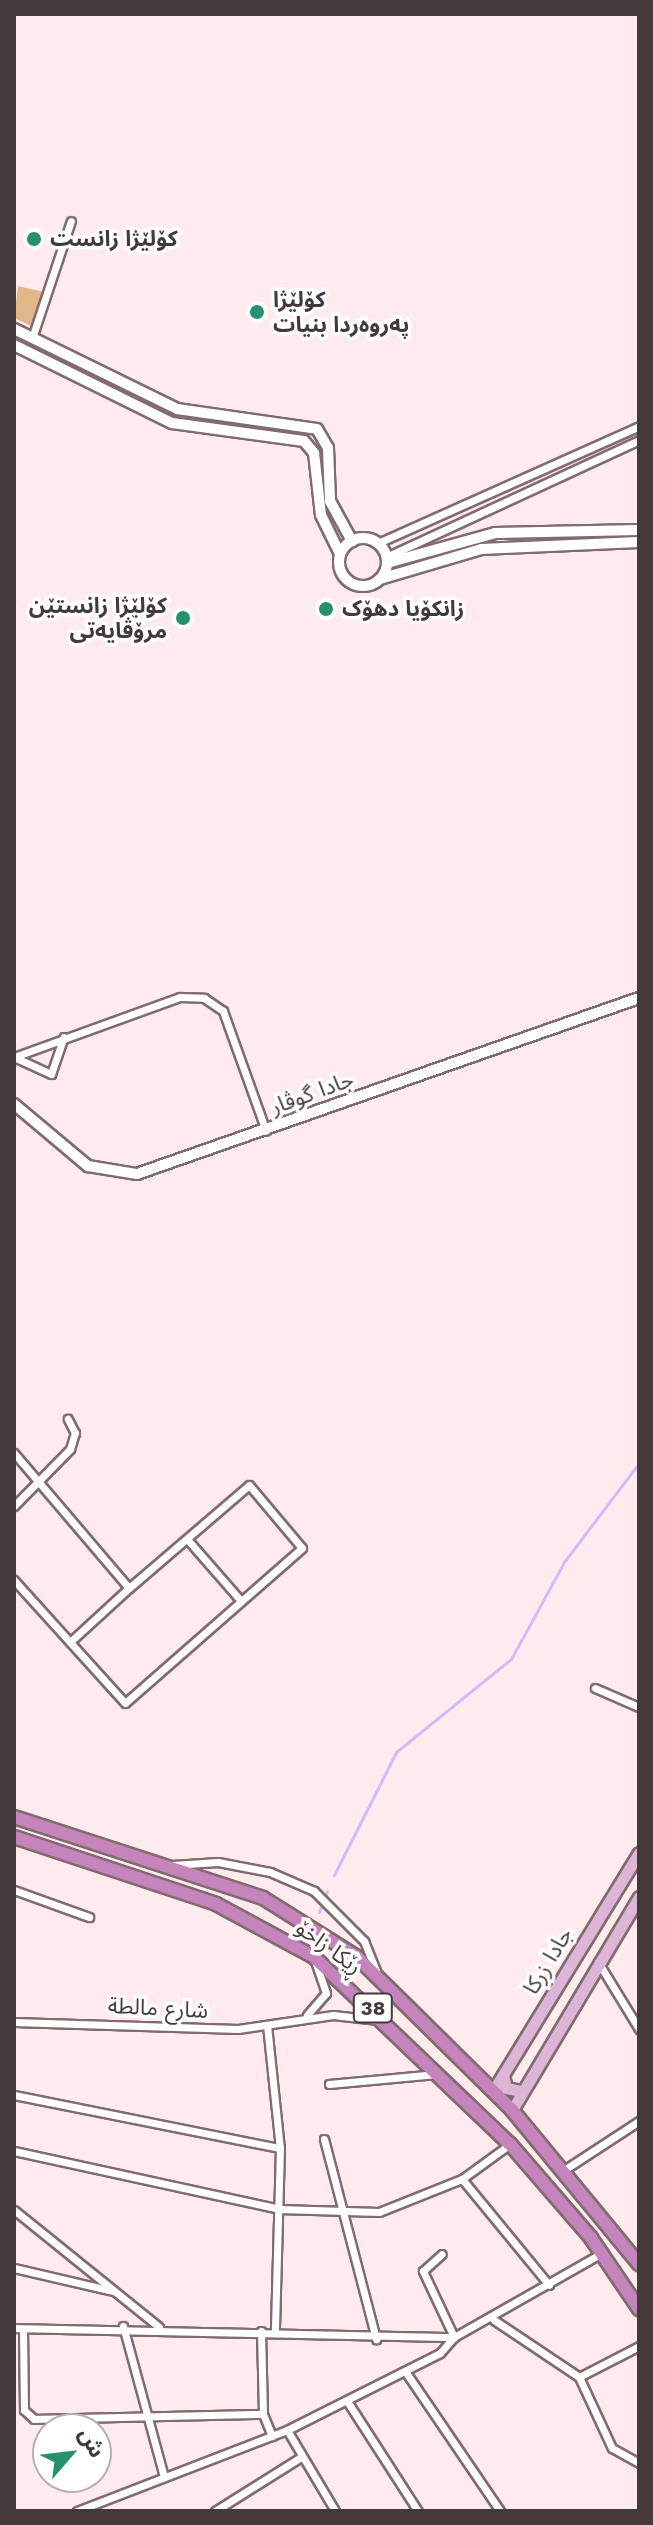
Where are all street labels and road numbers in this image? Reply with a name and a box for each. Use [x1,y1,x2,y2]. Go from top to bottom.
street label: جادا گوڤار [267,1066,357,1120]
street label: ڕێکا زاخۆ [291,1914,367,1980]
street label: جادا زرکا [518,1923,578,1999]
street label: شارع مالطة [107,1992,209,2024]
road number: 38 [351,1992,395,2024]

